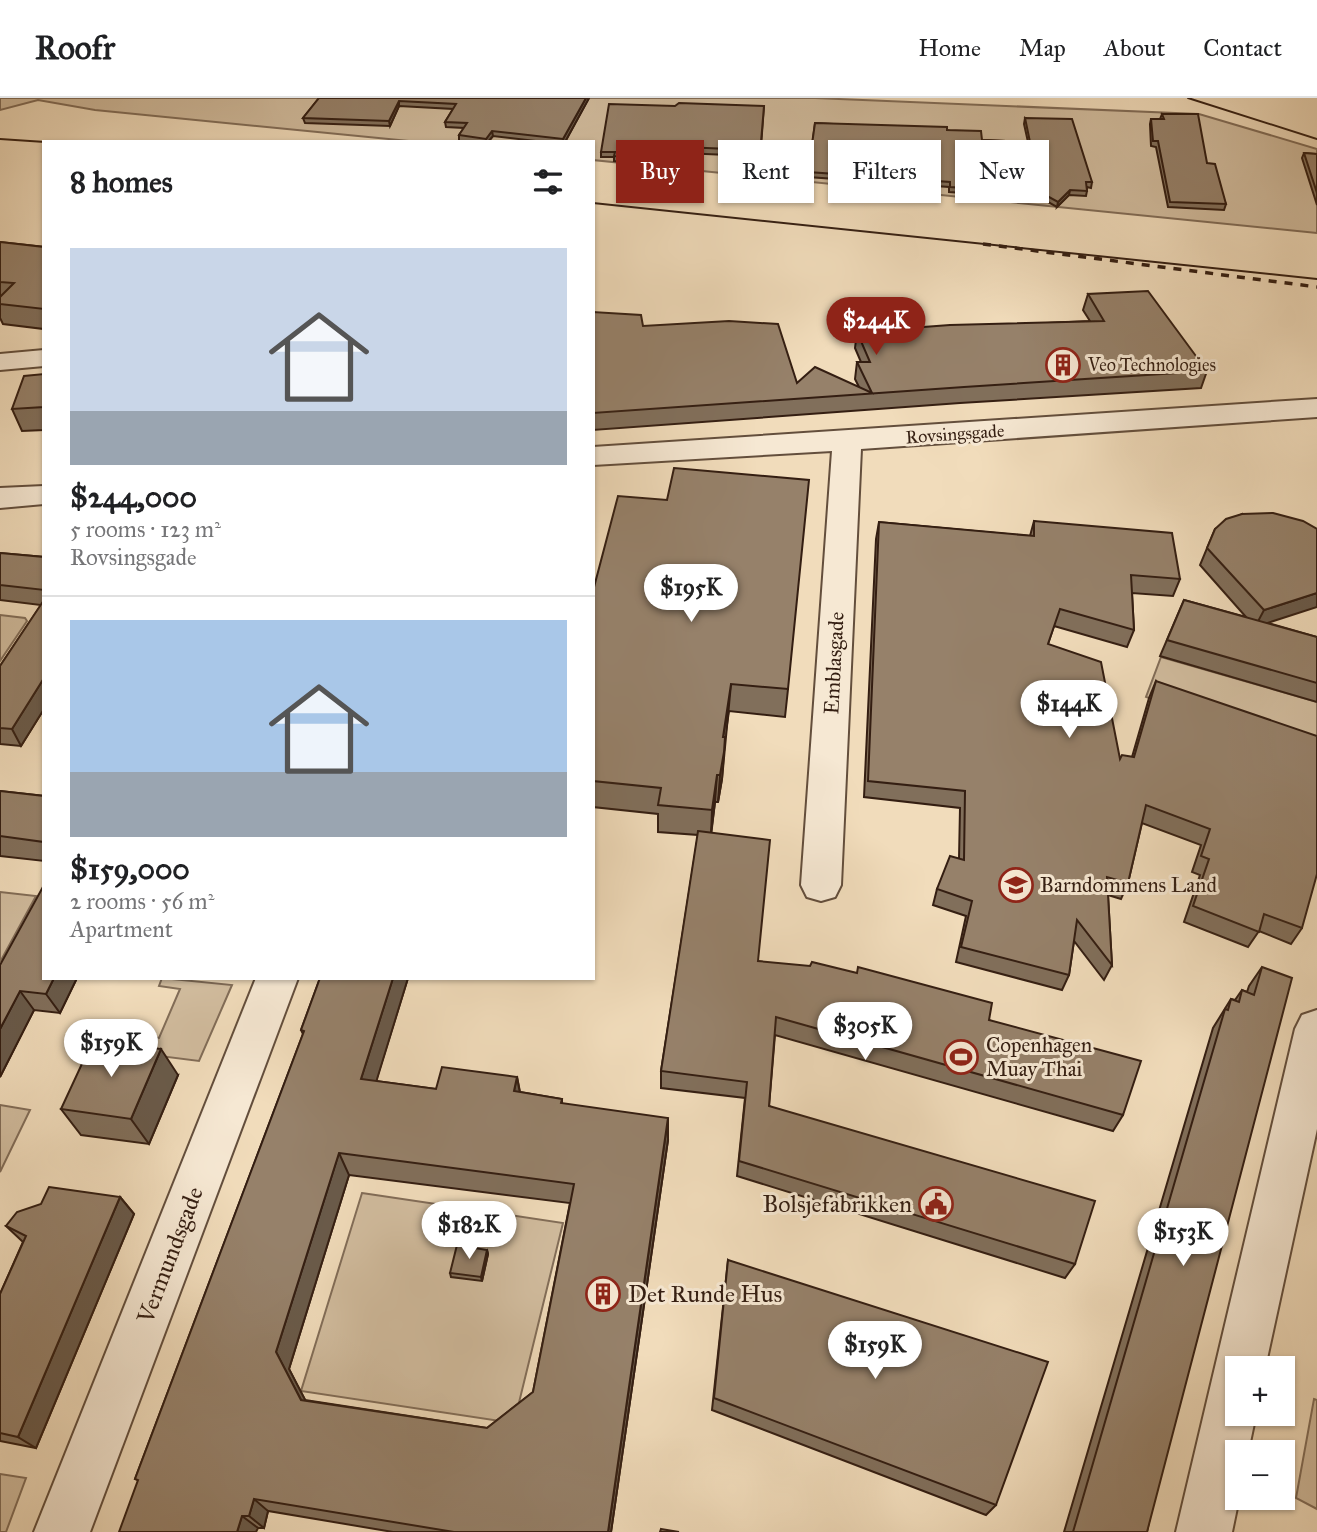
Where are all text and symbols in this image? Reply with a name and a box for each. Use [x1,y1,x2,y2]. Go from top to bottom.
text: Roofr [35,28,115,68]
text: Home [918,33,981,63]
text: Map [1019,33,1066,63]
text: About [1104,33,1165,63]
text: Contact [1203,33,1282,63]
chip: Buy [616,140,704,203]
chip: Rent [718,140,814,203]
chip: Filters [828,140,941,203]
chip: New [955,140,1049,203]
icon: filters [529,163,567,201]
text: 8 homes [70,164,173,200]
icon: home [256,294,382,420]
pin: $244K [827,298,925,357]
text: $244K [842,306,910,334]
building icon: Veo Technologies [1044,346,1082,384]
place label: Veo Technologies [1087,354,1216,377]
street label: Rovsingsgade [905,420,1005,449]
text: $244,000 [70,479,197,515]
text: 5 rooms · 123 m² [70,515,221,543]
text: Rovsingsgade [70,543,197,571]
pin: $195K [642,564,740,624]
text: $195K [660,573,722,601]
street label: Emblasgade [818,611,850,715]
icon: home [256,666,382,792]
pin: $144K [1020,680,1118,740]
text: $144K [1037,689,1101,717]
text: $159,000 [70,851,190,887]
school or university icon: Barndommens Land [997,866,1035,904]
place label: Barndommens Land [1040,872,1217,898]
text: 2 rooms · 56 m² [70,887,214,915]
text: Apartment [70,915,173,943]
pin: $305K [816,1002,914,1062]
text: $305K [833,1011,897,1039]
pin: $159K [62,1020,160,1079]
text: $159K [80,1028,142,1056]
place label: Copenhagen Muay Thai [986,1032,1092,1082]
sports icon: Copenhagen Muay Thai [942,1038,980,1076]
street label: Vermundsgade [130,1182,210,1329]
public building icon: Bolsjefabrikken [917,1185,955,1223]
place label: Bolsjefabrikken [762,1189,912,1219]
pin: $182K [420,1202,518,1261]
pin: $153K [1134,1208,1232,1268]
text: $182K [438,1210,500,1238]
text: $153K [1154,1217,1212,1245]
building icon: Det Runde Hus [584,1275,622,1313]
place label: Det Runde Hus [628,1279,782,1309]
pin: $159K [826,1322,924,1381]
text: $159K [844,1330,906,1358]
map controls [1225,1356,1295,1510]
button: + [1225,1356,1295,1426]
button: − [1225,1440,1295,1510]

